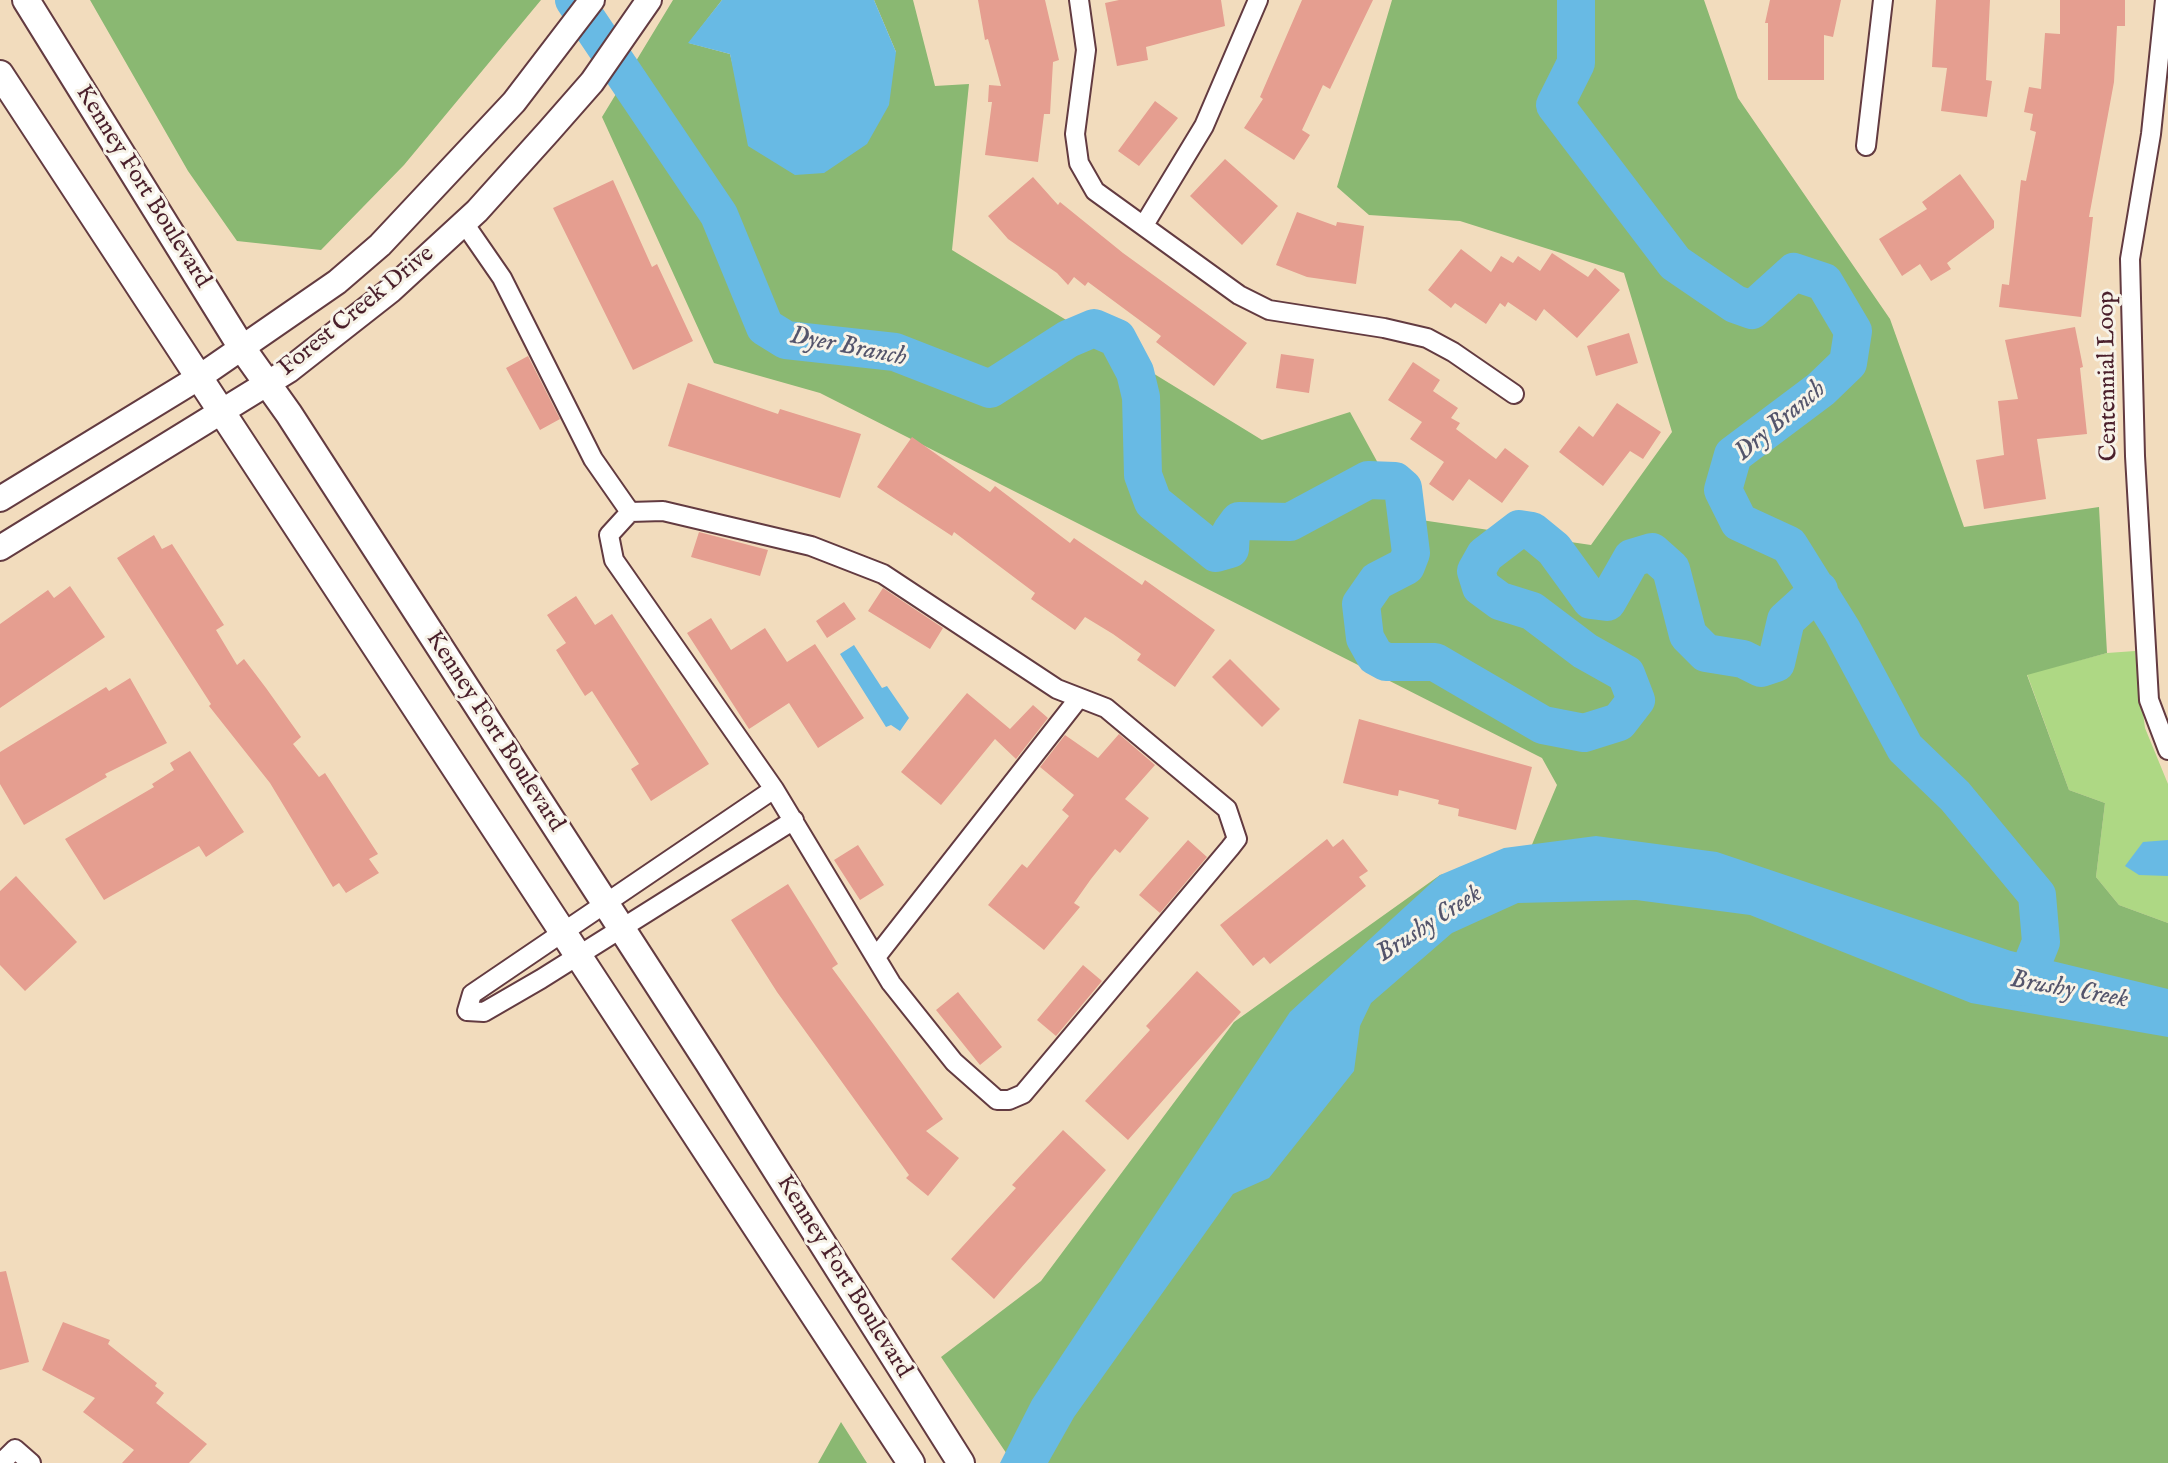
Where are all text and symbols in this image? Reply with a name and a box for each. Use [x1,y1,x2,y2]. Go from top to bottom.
street label: Kenney Fort Boulevard [68,80,216,294]
street label: Forest Creek Drive [274,241,440,383]
street label: Centennial Loop [2093,291,2125,461]
water label: Dyer Branch [787,321,909,375]
water label: Dry Branch [1729,375,1833,469]
street label: Kenney Fort Boulevard [418,626,570,838]
water label: Brushy Creek [1371,879,1489,971]
water label: Brushy Creek [2008,965,2130,1017]
street label: Kenney Fort Boulevard [769,1170,917,1384]

